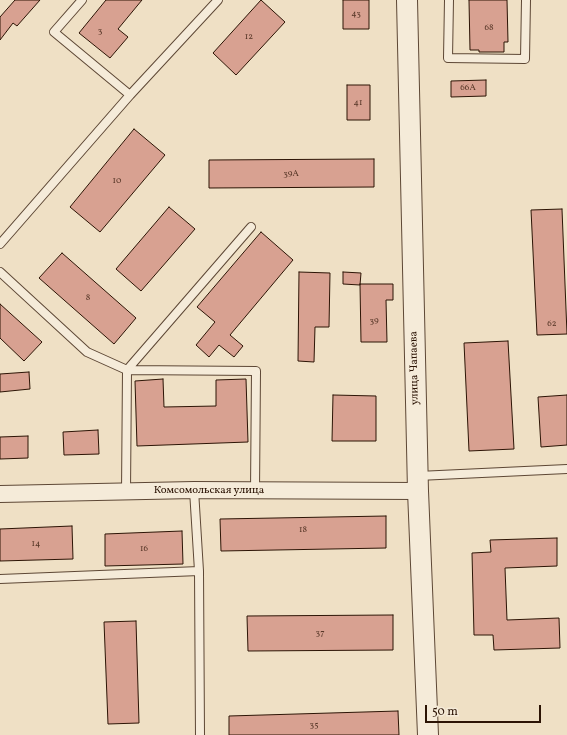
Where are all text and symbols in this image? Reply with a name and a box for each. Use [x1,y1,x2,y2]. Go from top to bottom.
house number: 43 [351,9,361,19]
house number: 68 [484,23,494,33]
house number: 3 [98,26,102,36]
house number: 12 [245,32,253,42]
house number: 66A [460,83,476,93]
house number: 41 [354,98,362,108]
house number: 39А [283,169,299,179]
house number: 10 [113,176,121,186]
house number: 8 [86,293,90,303]
house number: 39 [369,316,379,326]
house number: 62 [547,319,557,329]
street label: улица Чапаева [408,331,422,405]
street label: Комсомольская улица [154,484,264,498]
house number: 18 [299,525,307,535]
house number: 14 [32,539,40,549]
house number: 16 [140,544,148,554]
house number: 37 [316,628,324,638]
scale bar [427,697,543,723]
text: 50 m [432,704,458,720]
house number: 35 [310,720,318,730]

